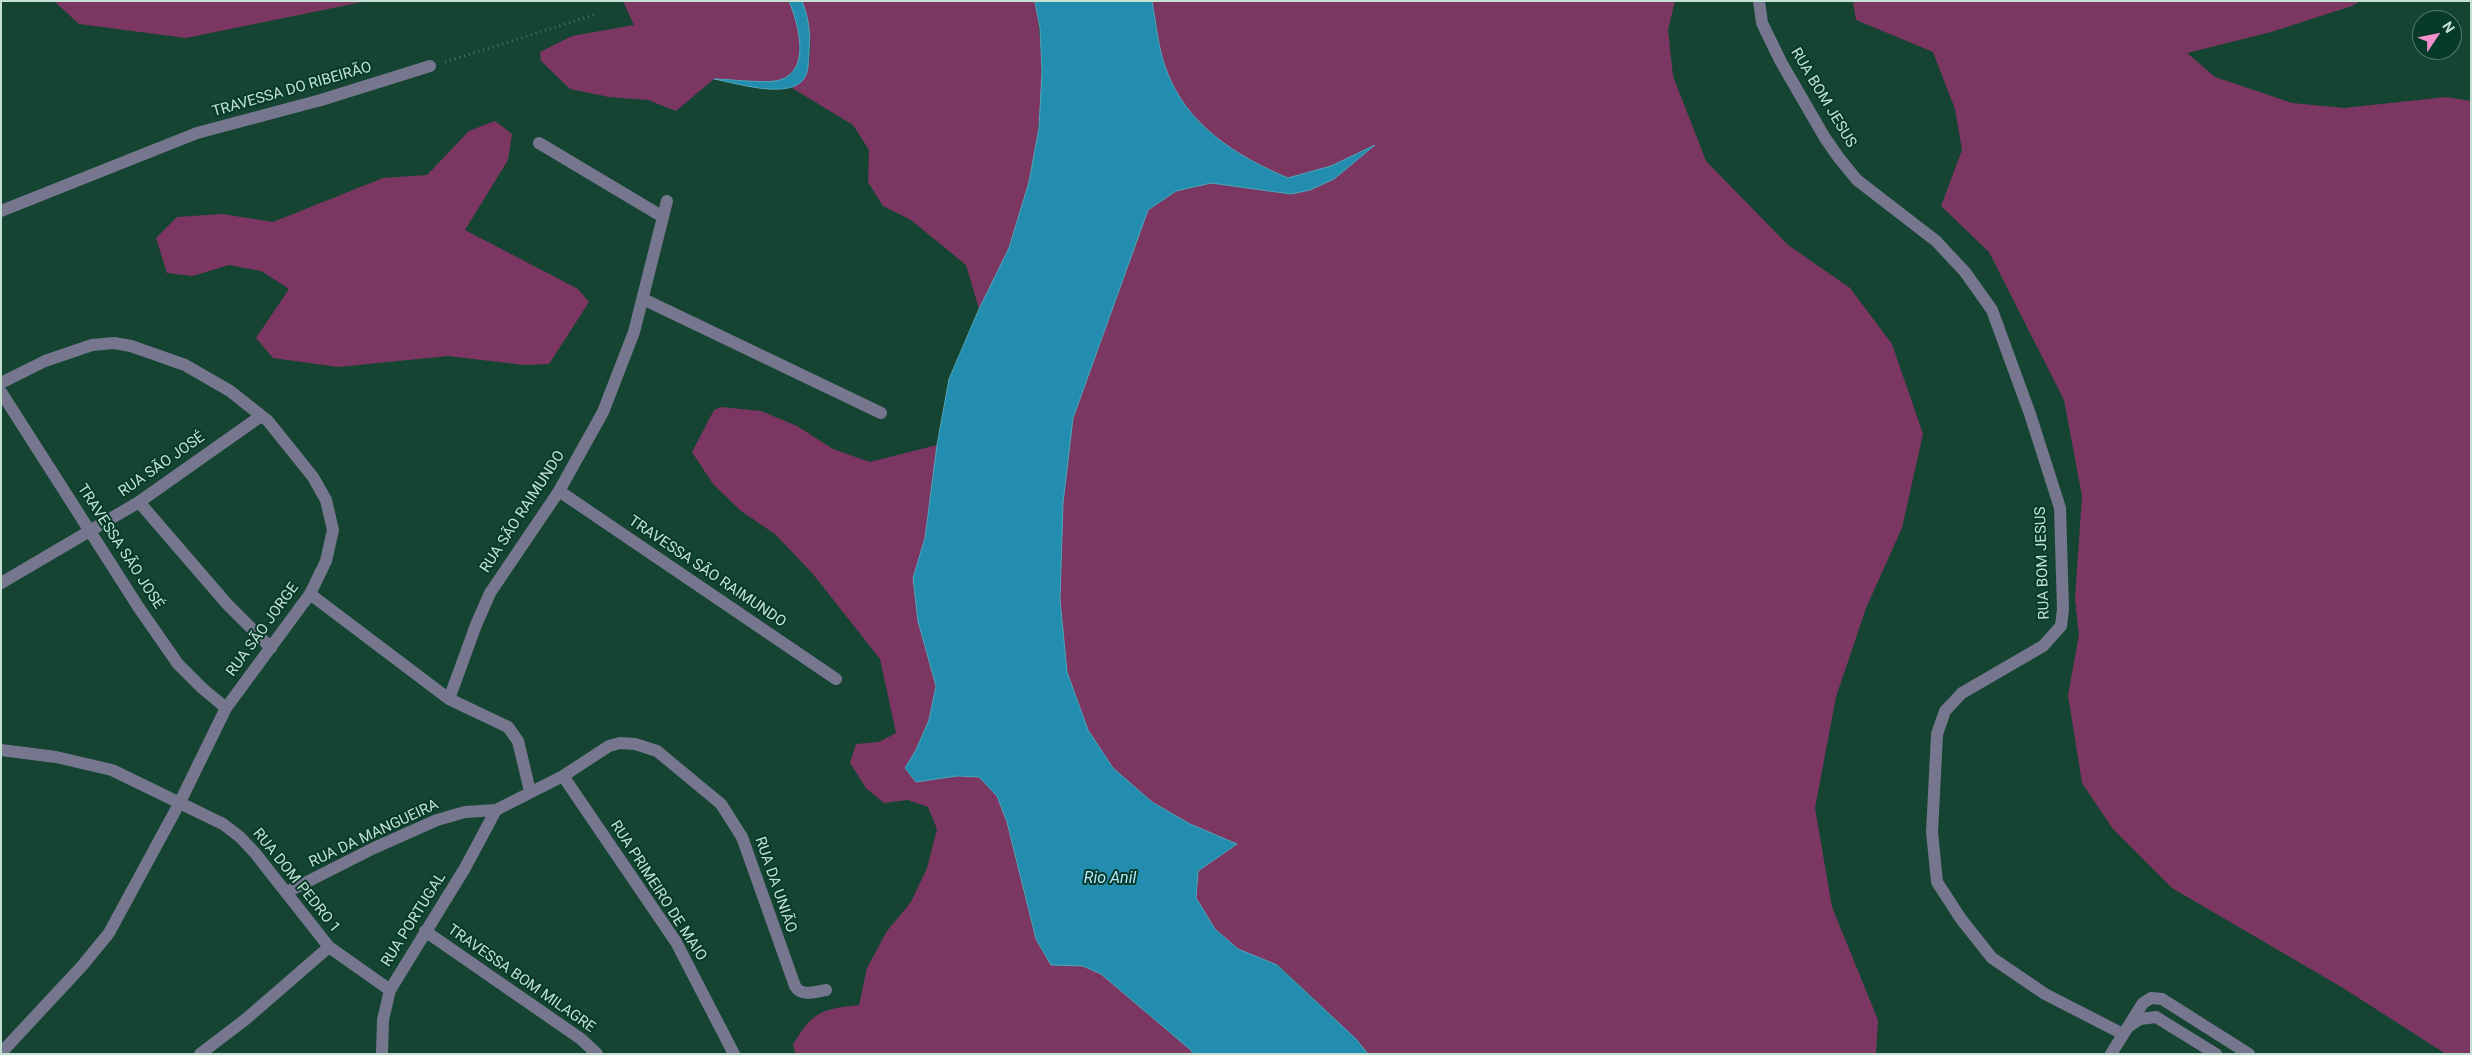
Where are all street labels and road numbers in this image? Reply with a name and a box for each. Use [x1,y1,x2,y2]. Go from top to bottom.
street label: RUA BOM JESUS [1786,45,1860,151]
street label: TRAVESSA DO RIBEIRÃO [210,59,374,121]
street label: RUA SÃO JOSÉ [115,429,209,501]
street label: RUA SÃO RAIMUNDO [477,448,569,576]
street label: TRAVESSA SÃO JOSÉ [73,481,167,613]
street label: RUA BOM JESUS [2032,506,2054,620]
street label: TRAVESSA SÃO RAIMUNDO [625,512,789,632]
street label: RUA SÃO JORGE [223,580,303,680]
street label: RUA DA MANGUEIRA [306,796,442,872]
street label: RUA PRIMEIRO DE MAIO [606,818,710,964]
street label: RUA DOM PEDRO 1 [248,825,344,937]
street label: RUA DA UNIÃO [750,835,800,935]
street label: RUA PORTUGAL [378,870,450,970]
street label: TRAVESSA BOM MILAGRE [444,921,598,1037]

